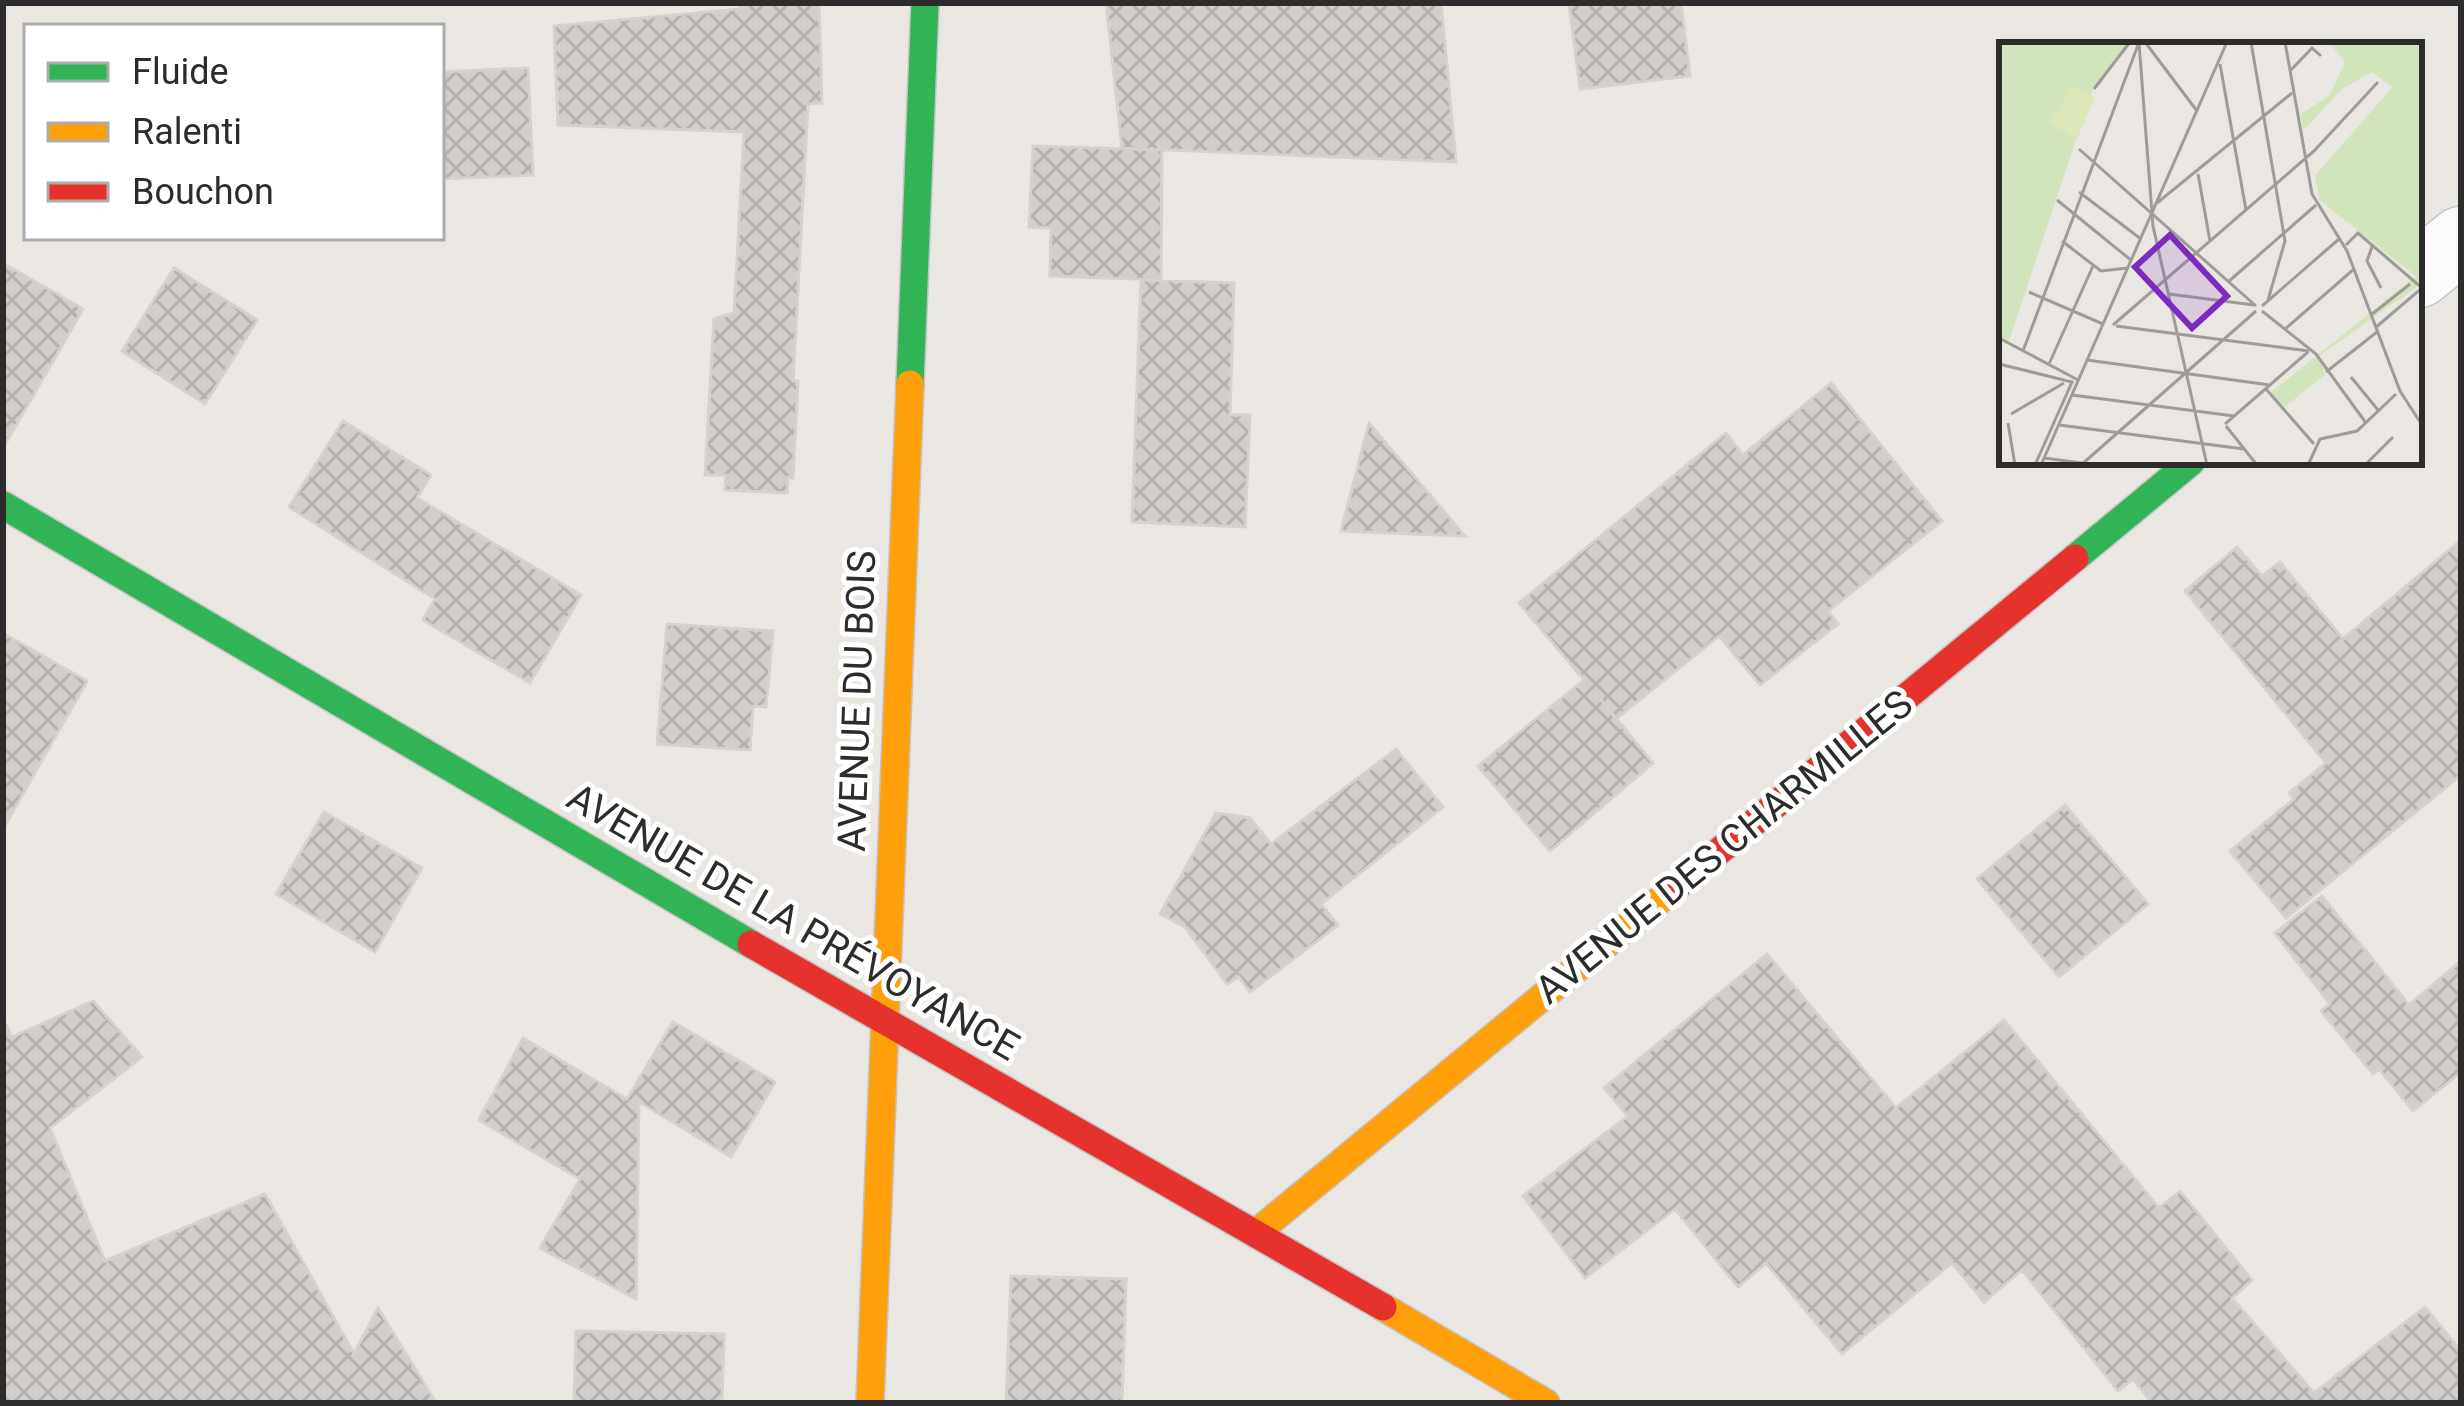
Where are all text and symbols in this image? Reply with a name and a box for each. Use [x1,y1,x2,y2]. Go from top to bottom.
legend [24,24,444,240]
inset map [1999,42,2422,465]
text: Fluide [132,51,229,93]
text: Ralenti [132,111,242,153]
text: Bouchon [132,171,274,213]
street label: AVENUE DU BOIS [829,550,885,852]
street label: AVENUE DES CHARMILLES [1526,681,1922,1013]
street label: AVENUE DE LA PRÉVOYANCE [559,774,1027,1070]

